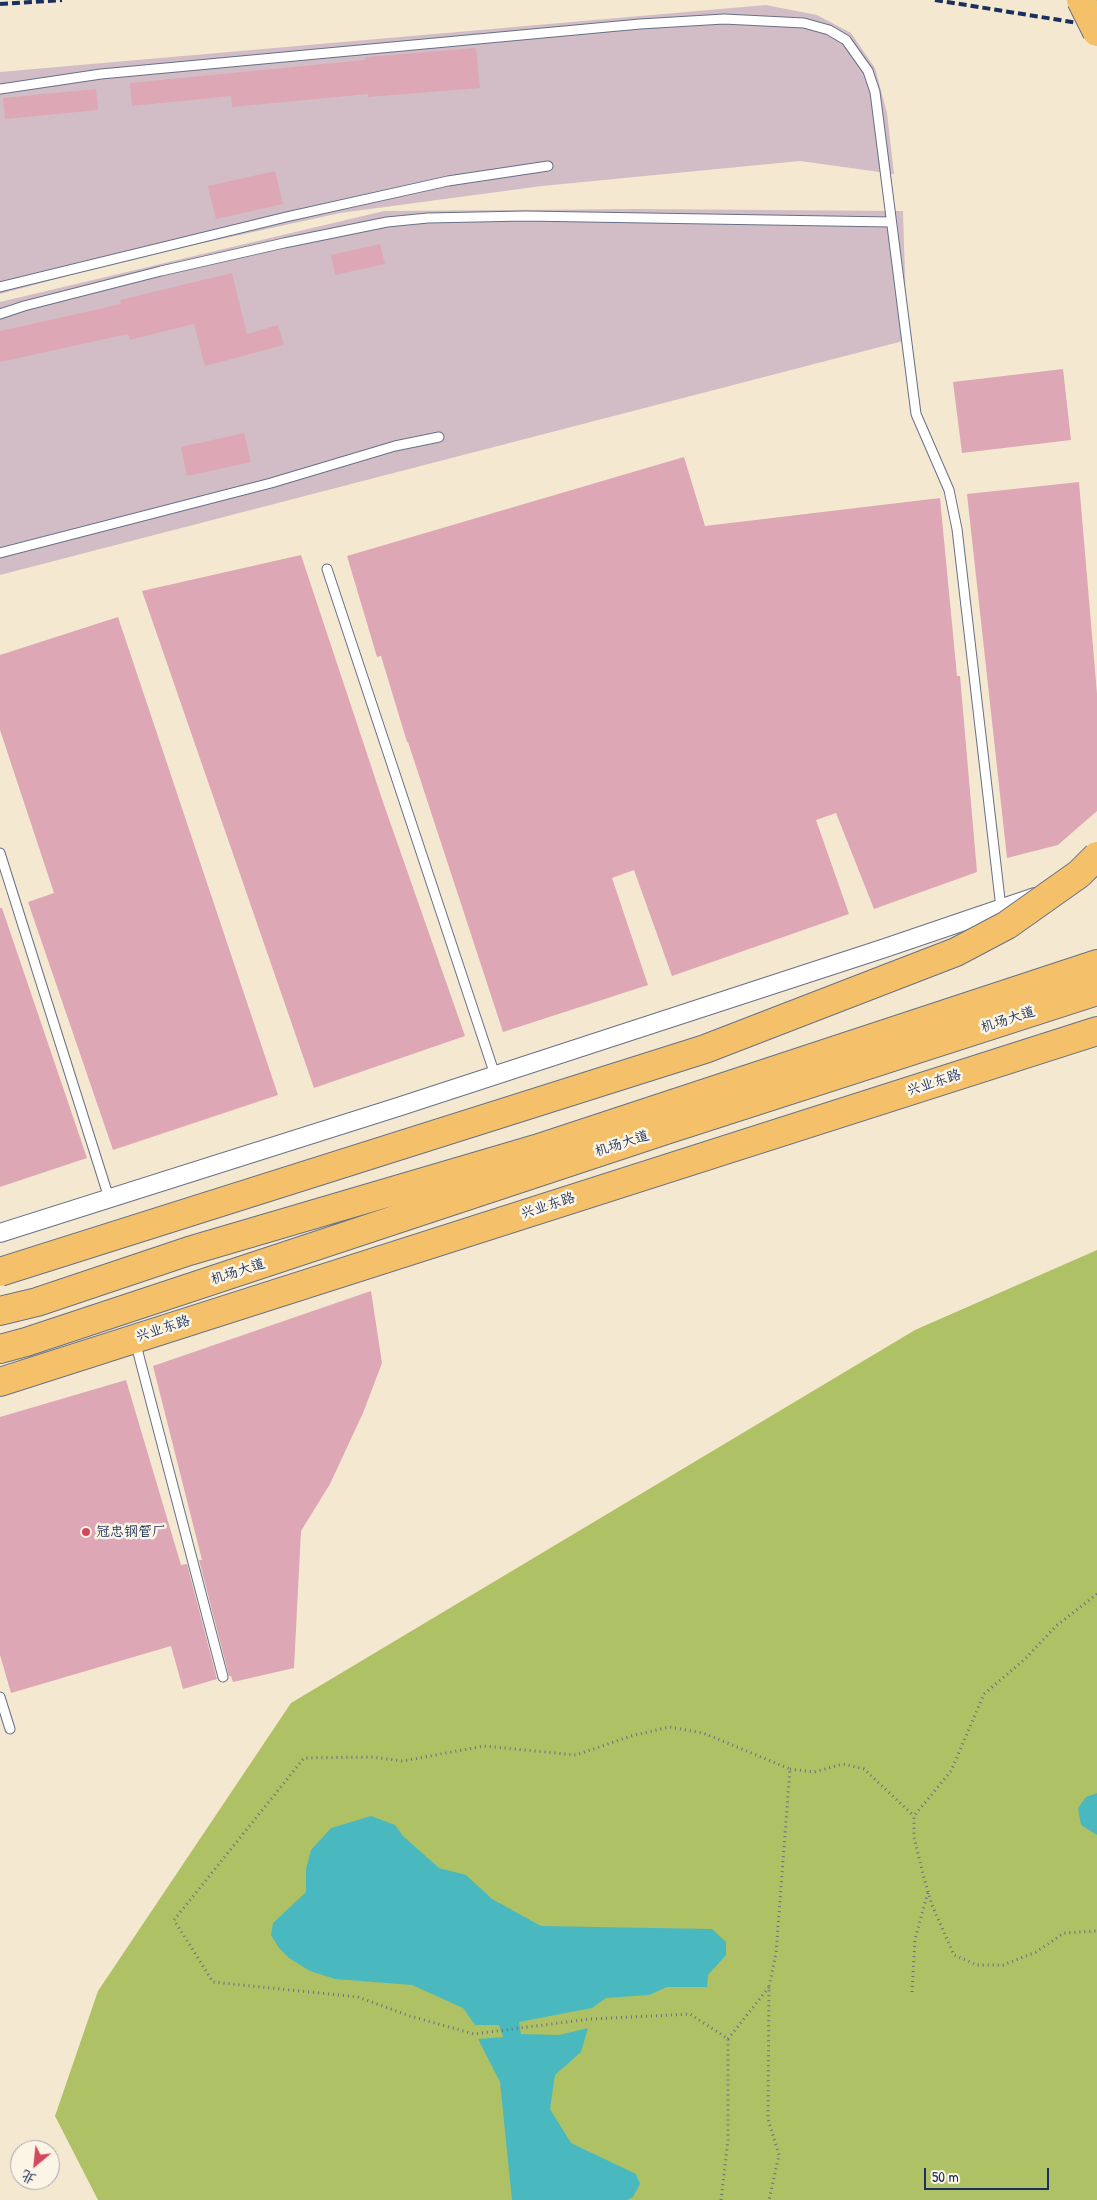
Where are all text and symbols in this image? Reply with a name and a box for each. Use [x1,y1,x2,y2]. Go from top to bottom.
street label: 机场大道 [979,1003,1037,1037]
street label: 兴业东路 [905,1066,963,1100]
street label: 机场大道 [593,1127,651,1161]
street label: 兴业东路 [519,1189,577,1223]
street label: 机场大道 [209,1255,267,1289]
street label: 兴业东路 [134,1312,192,1346]
place label: 冠忠钢管厂 [96,1524,166,1540]
marker: 冠忠钢管厂 [80,1526,92,1538]
north arrow [10,2140,60,2190]
scale bar [927,2158,1052,2190]
text: 北 [18,2166,39,2189]
text: 50 m [932,2166,959,2187]

